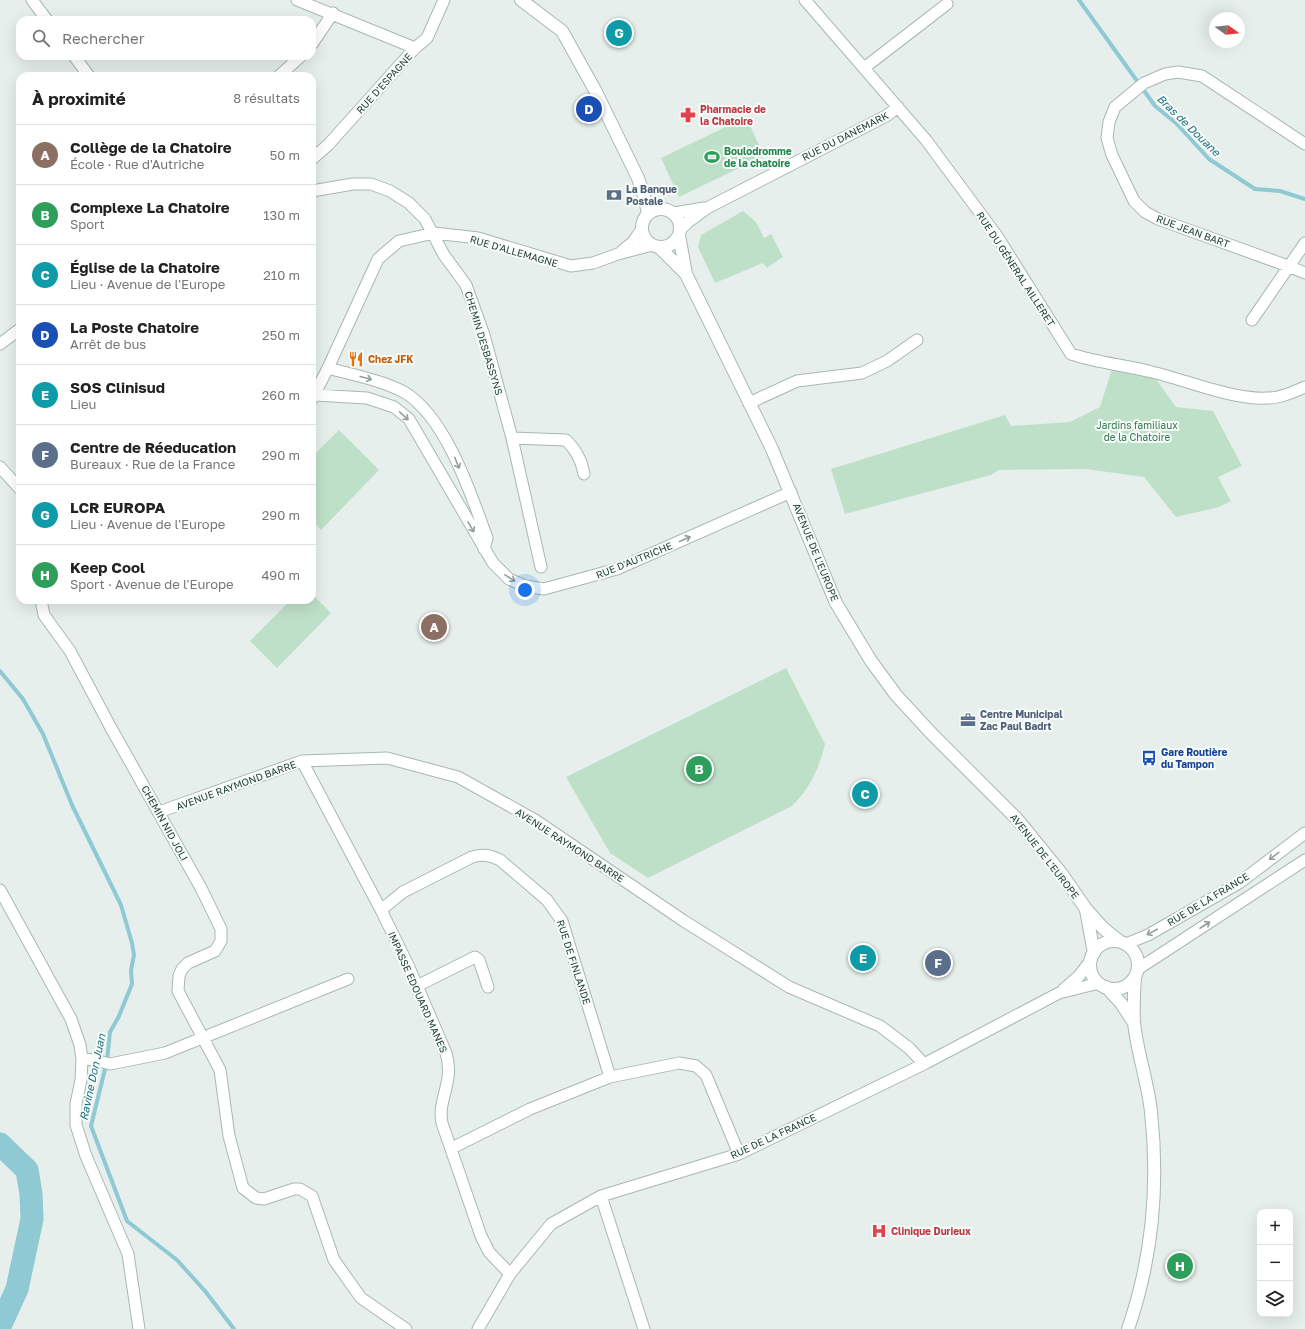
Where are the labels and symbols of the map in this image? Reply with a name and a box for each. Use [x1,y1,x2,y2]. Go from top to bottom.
north arrow [1209,12,1245,48]
pin: G [606,18,632,48]
street label: RUE D'ESPAGNE [354,50,414,116]
water label: Bras de Douane [1155,92,1224,159]
pin: D [576,94,602,124]
place label: Pharmacie de la Chatoire [700,103,766,127]
pharmacy icon: Pharmacie de la Chatoire [679,106,697,124]
street label: RUE DU DANEMARK [800,109,890,163]
place label: Boulodromme de la chatoire [724,145,792,169]
sports icon: Boulodromme de la chatoire [703,148,721,166]
place label: La Banque Postale [626,183,677,207]
bank icon: La Banque Postale [605,186,623,204]
street label: RUE DU GÉNERAL AILLERET [974,209,1058,329]
street label: RUE JEAN BART [1155,212,1231,250]
street label: RUE D'ALLEMAGNE [469,233,559,269]
street label: CHEMIN DESBASSYNS [462,290,506,396]
restaurant icon: Chez JFK [347,350,365,368]
place label: Chez JFK [368,353,414,365]
one-way arrow [359,375,372,383]
one-way arrow [399,411,410,420]
park label: Jardins familiaux de la Chatoire [1096,419,1178,443]
one-way arrow [453,457,461,469]
street label: AVENUE DE L'EUROPE [791,501,841,603]
one-way arrow [468,521,476,533]
one-way arrow [678,535,690,542]
street label: RUE D'AUTRICHE [594,539,674,581]
one-way arrow [504,574,515,583]
your location [515,580,535,600]
pin: A [421,612,447,642]
place label: Centre Municipal Zac Paul Badrt [980,708,1063,732]
office icon: Centre Municipal Zac Paul Badrt [959,711,977,729]
place label: Gare Routière du Tampon [1161,746,1227,770]
bus stop icon: Gare Routière du Tampon [1140,749,1158,767]
pin: B [686,754,712,784]
street label: AVENUE RAYMOND BARRE [174,758,298,812]
pin: C [852,779,878,809]
street label: CHEMIN NID JOLI [139,783,191,863]
street label: AVENUE RAYMOND BARRE [513,805,627,885]
street label: AVENUE DE L'EUROPE [1008,811,1082,901]
one-way arrow [1269,852,1280,861]
street label: RUE DE LA FRANCE [1165,870,1251,928]
street label: RUE DE FINLANDE [555,918,593,1006]
one-way arrow [1200,920,1211,929]
one-way arrow [1146,929,1158,937]
street label: IMPASSE EDOUARD MANES [386,930,450,1054]
pin: E [850,943,876,973]
pin: F [925,948,951,978]
water label: Ravine Don Juan [77,1031,108,1121]
street label: RUE DE LA FRANCE [728,1111,818,1161]
hospital icon: Clinique Durieux [870,1222,888,1240]
place label: Clinique Durieux [891,1225,971,1237]
pin: H [1167,1251,1193,1281]

